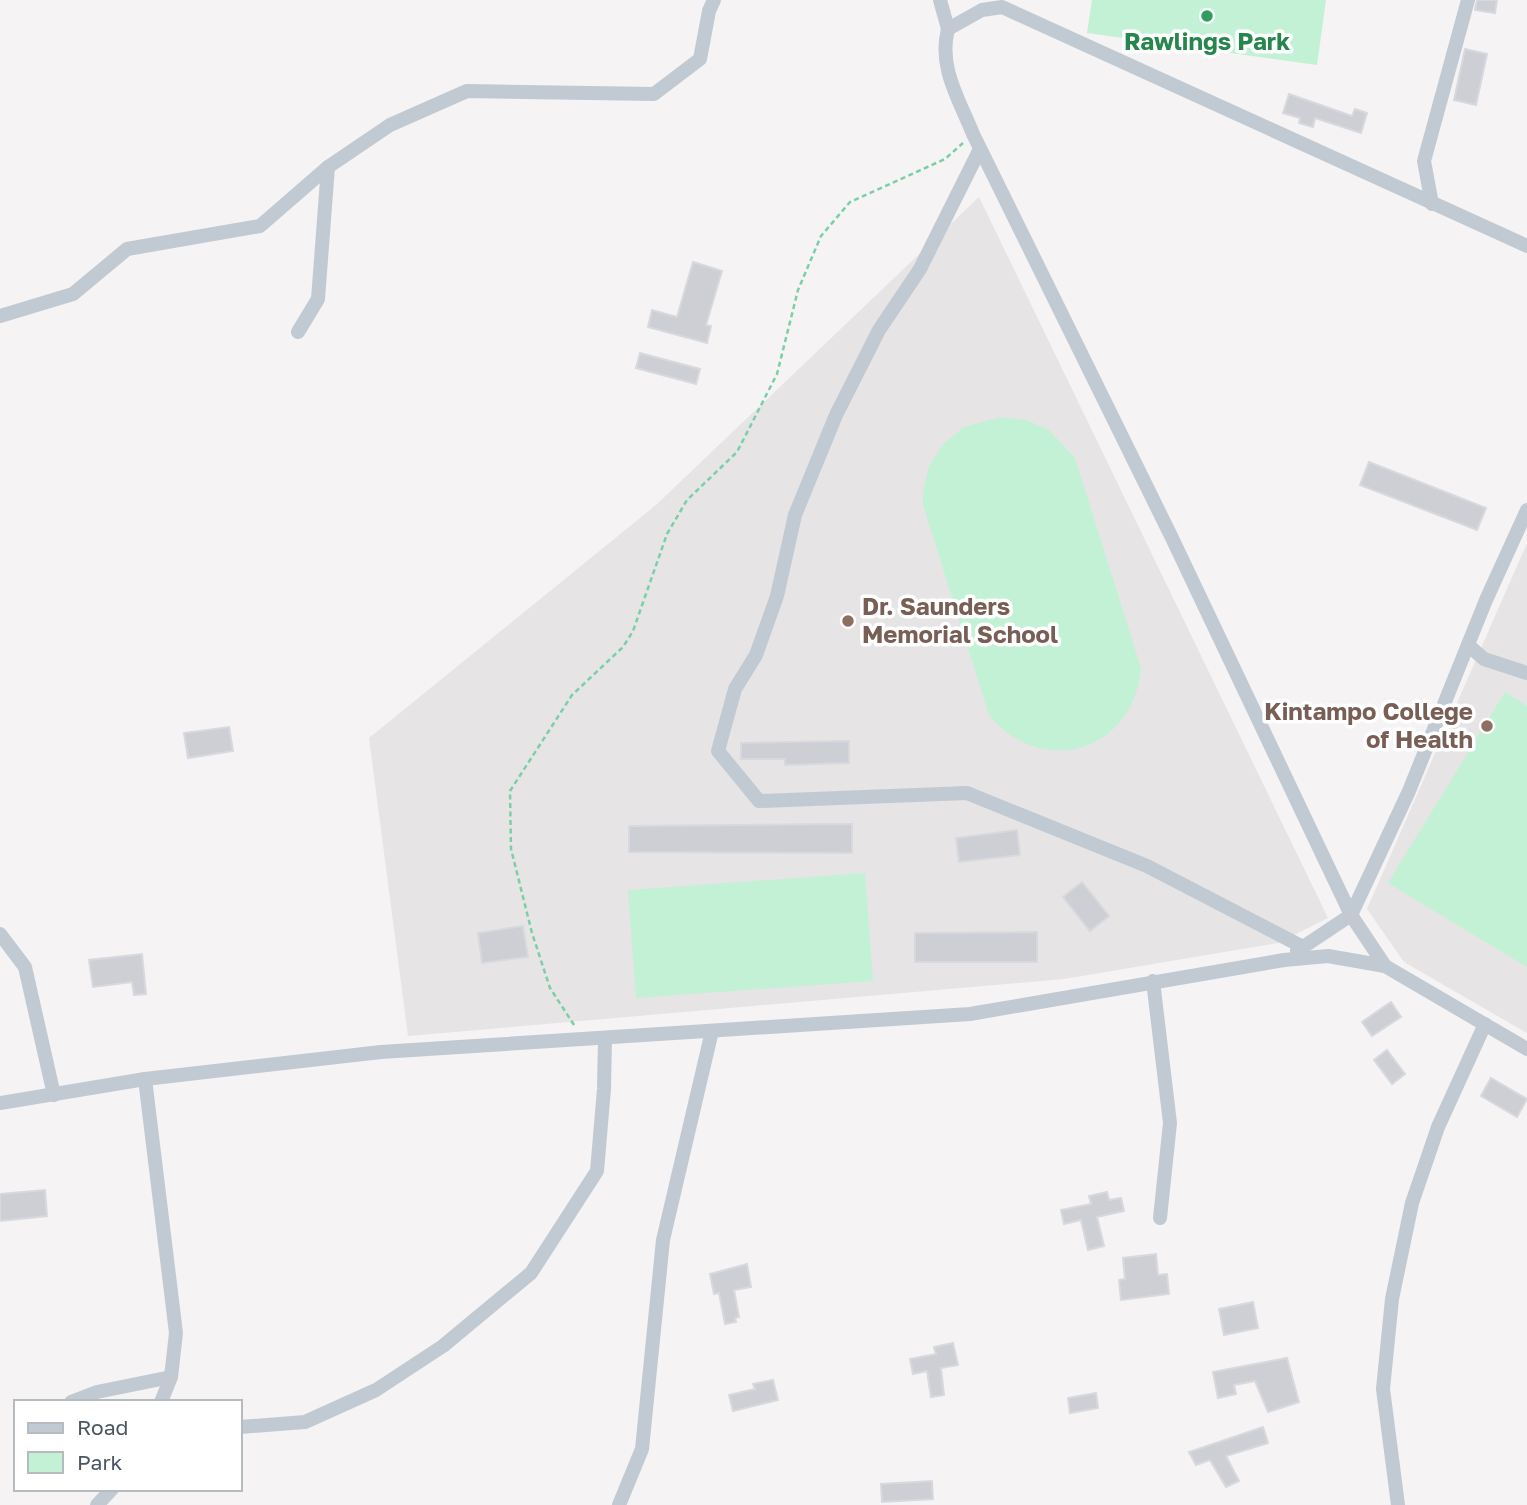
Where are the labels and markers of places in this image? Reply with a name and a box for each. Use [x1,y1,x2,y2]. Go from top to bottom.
marker: Rawlings Park [1199,8,1215,24]
place label: Rawlings Park [1124,26,1290,55]
place label: Dr. Saunders Memorial School [862,591,1058,648]
marker: Dr. Saunders Memorial School [840,613,856,629]
place label: Kintampo College of Health [1264,696,1473,753]
marker: Kintampo College of Health [1479,718,1495,734]

